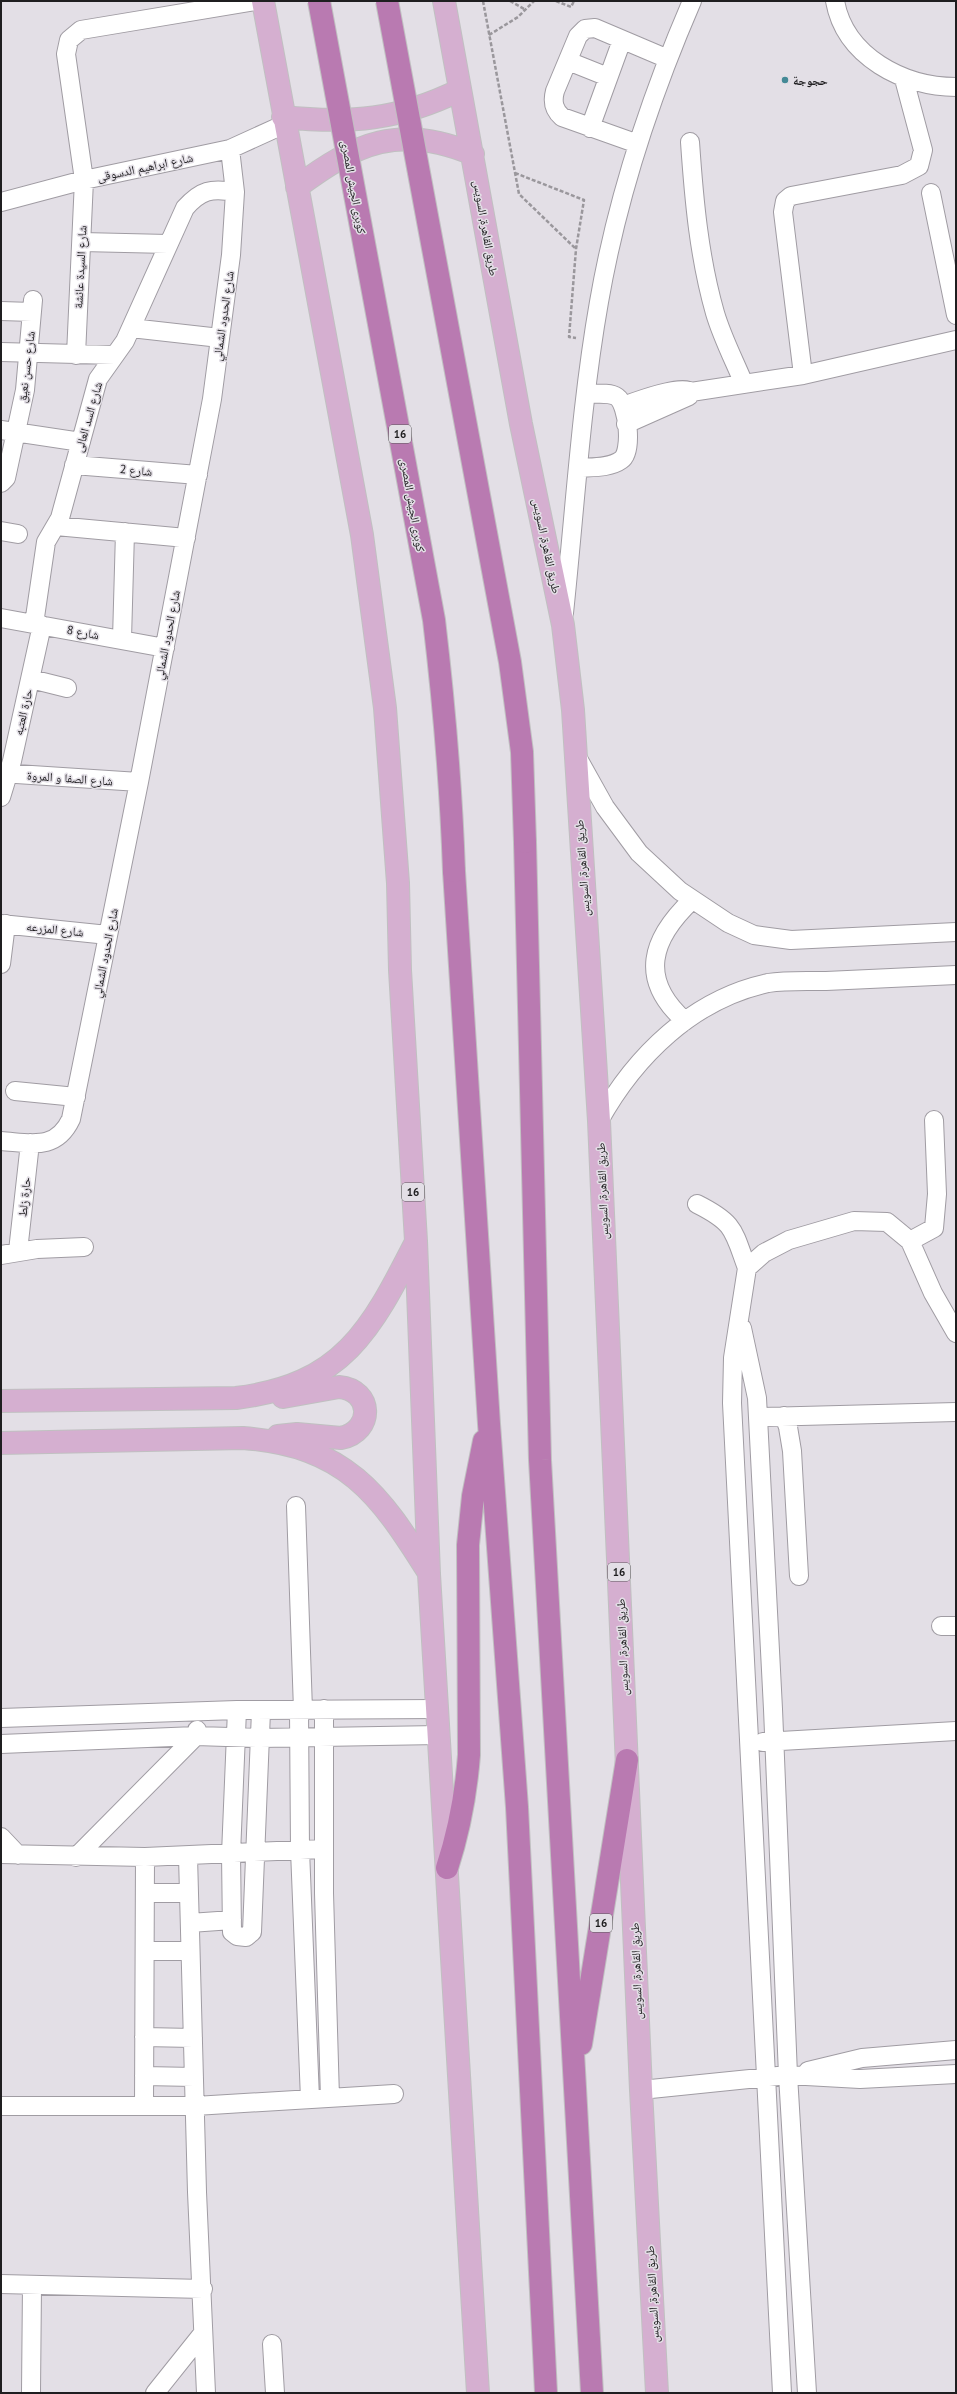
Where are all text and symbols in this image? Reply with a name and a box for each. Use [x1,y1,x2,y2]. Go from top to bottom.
place label: حجوجة [793,73,828,88]
marker: حجوجة [780,75,790,85]
street label: كوبرى الجيش المصرى [338,139,370,235]
street label: شارع ابراهيم الدسوقى [96,149,195,185]
street label: طريق القاهرة, السويس [470,179,502,277]
street label: شارع السيدة عائشة [70,225,91,309]
street label: شارع الحدود الشمالي [209,270,240,363]
street label: شارع حسن نعيق [14,330,39,404]
street label: شارع السد العالى [71,380,106,454]
road number: 16 [389,425,411,443]
street label: كوبرى الجيش المصرى [397,457,429,553]
street label: شارع 2 [119,461,153,480]
street label: طريق القاهرة, السويس [529,497,564,595]
street label: شارع الحدود الشمالي [151,589,186,682]
street label: شارع 8 [65,622,100,643]
street label: حارة العتبه [10,687,36,737]
street label: شارع الصفا و المروة [26,768,114,789]
street label: طريق القاهرة, السويس [571,819,593,917]
street label: شارع الحدود الشمالي [89,907,124,1000]
street label: شارع المزرعه [26,919,84,940]
street label: طريق القاهرة, السويس [593,1142,611,1240]
street label: حارة زلط [14,1176,34,1218]
road number: 16 [402,1183,424,1201]
road number: 16 [608,1563,630,1581]
street label: طريق القاهرة, السويس [613,1598,631,1696]
road number: 16 [590,1914,612,1932]
street label: طريق القاهرة, السويس [627,1922,645,2020]
street label: طريق القاهرة, السويس [642,2245,662,2343]

